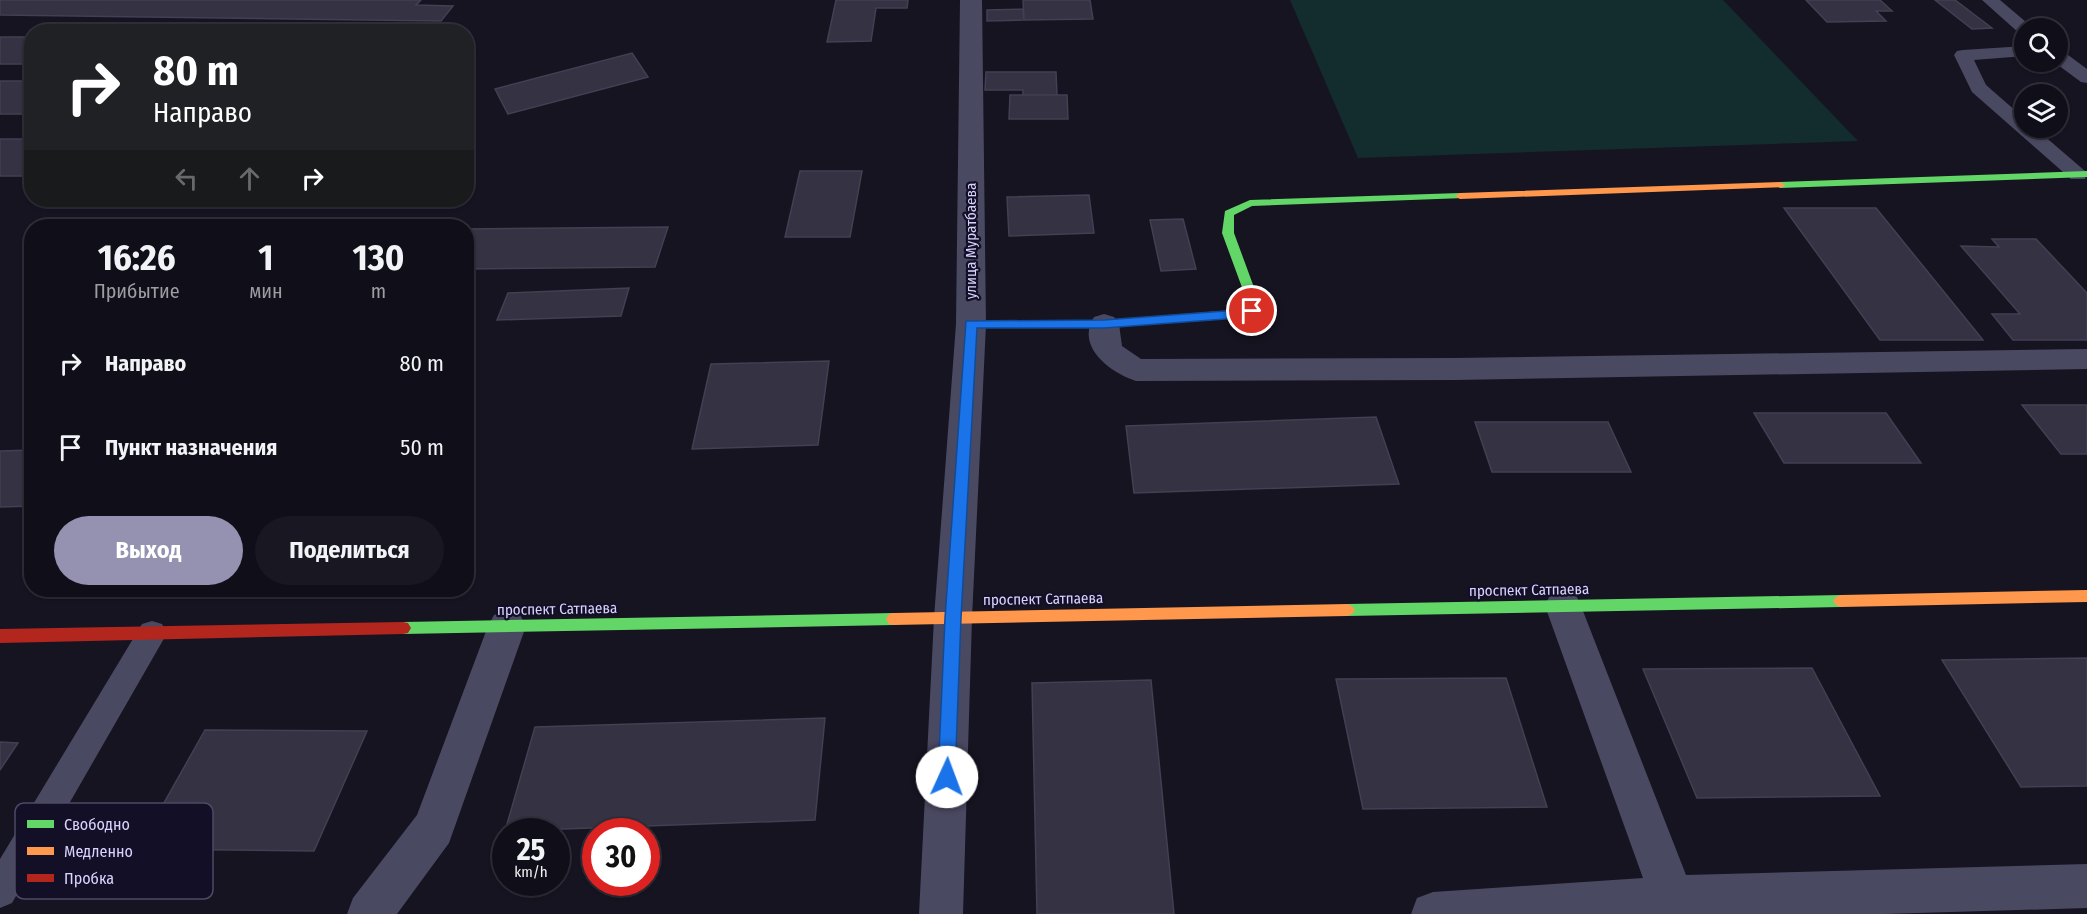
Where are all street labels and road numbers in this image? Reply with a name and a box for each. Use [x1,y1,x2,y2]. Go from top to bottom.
street label: улица Муратбаева [962,183,980,299]
street label: проспект Сатпаева [1469,580,1589,600]
street label: проспект Сатпаева [983,589,1103,609]
street label: проспект Сатпаева [497,599,617,619]

